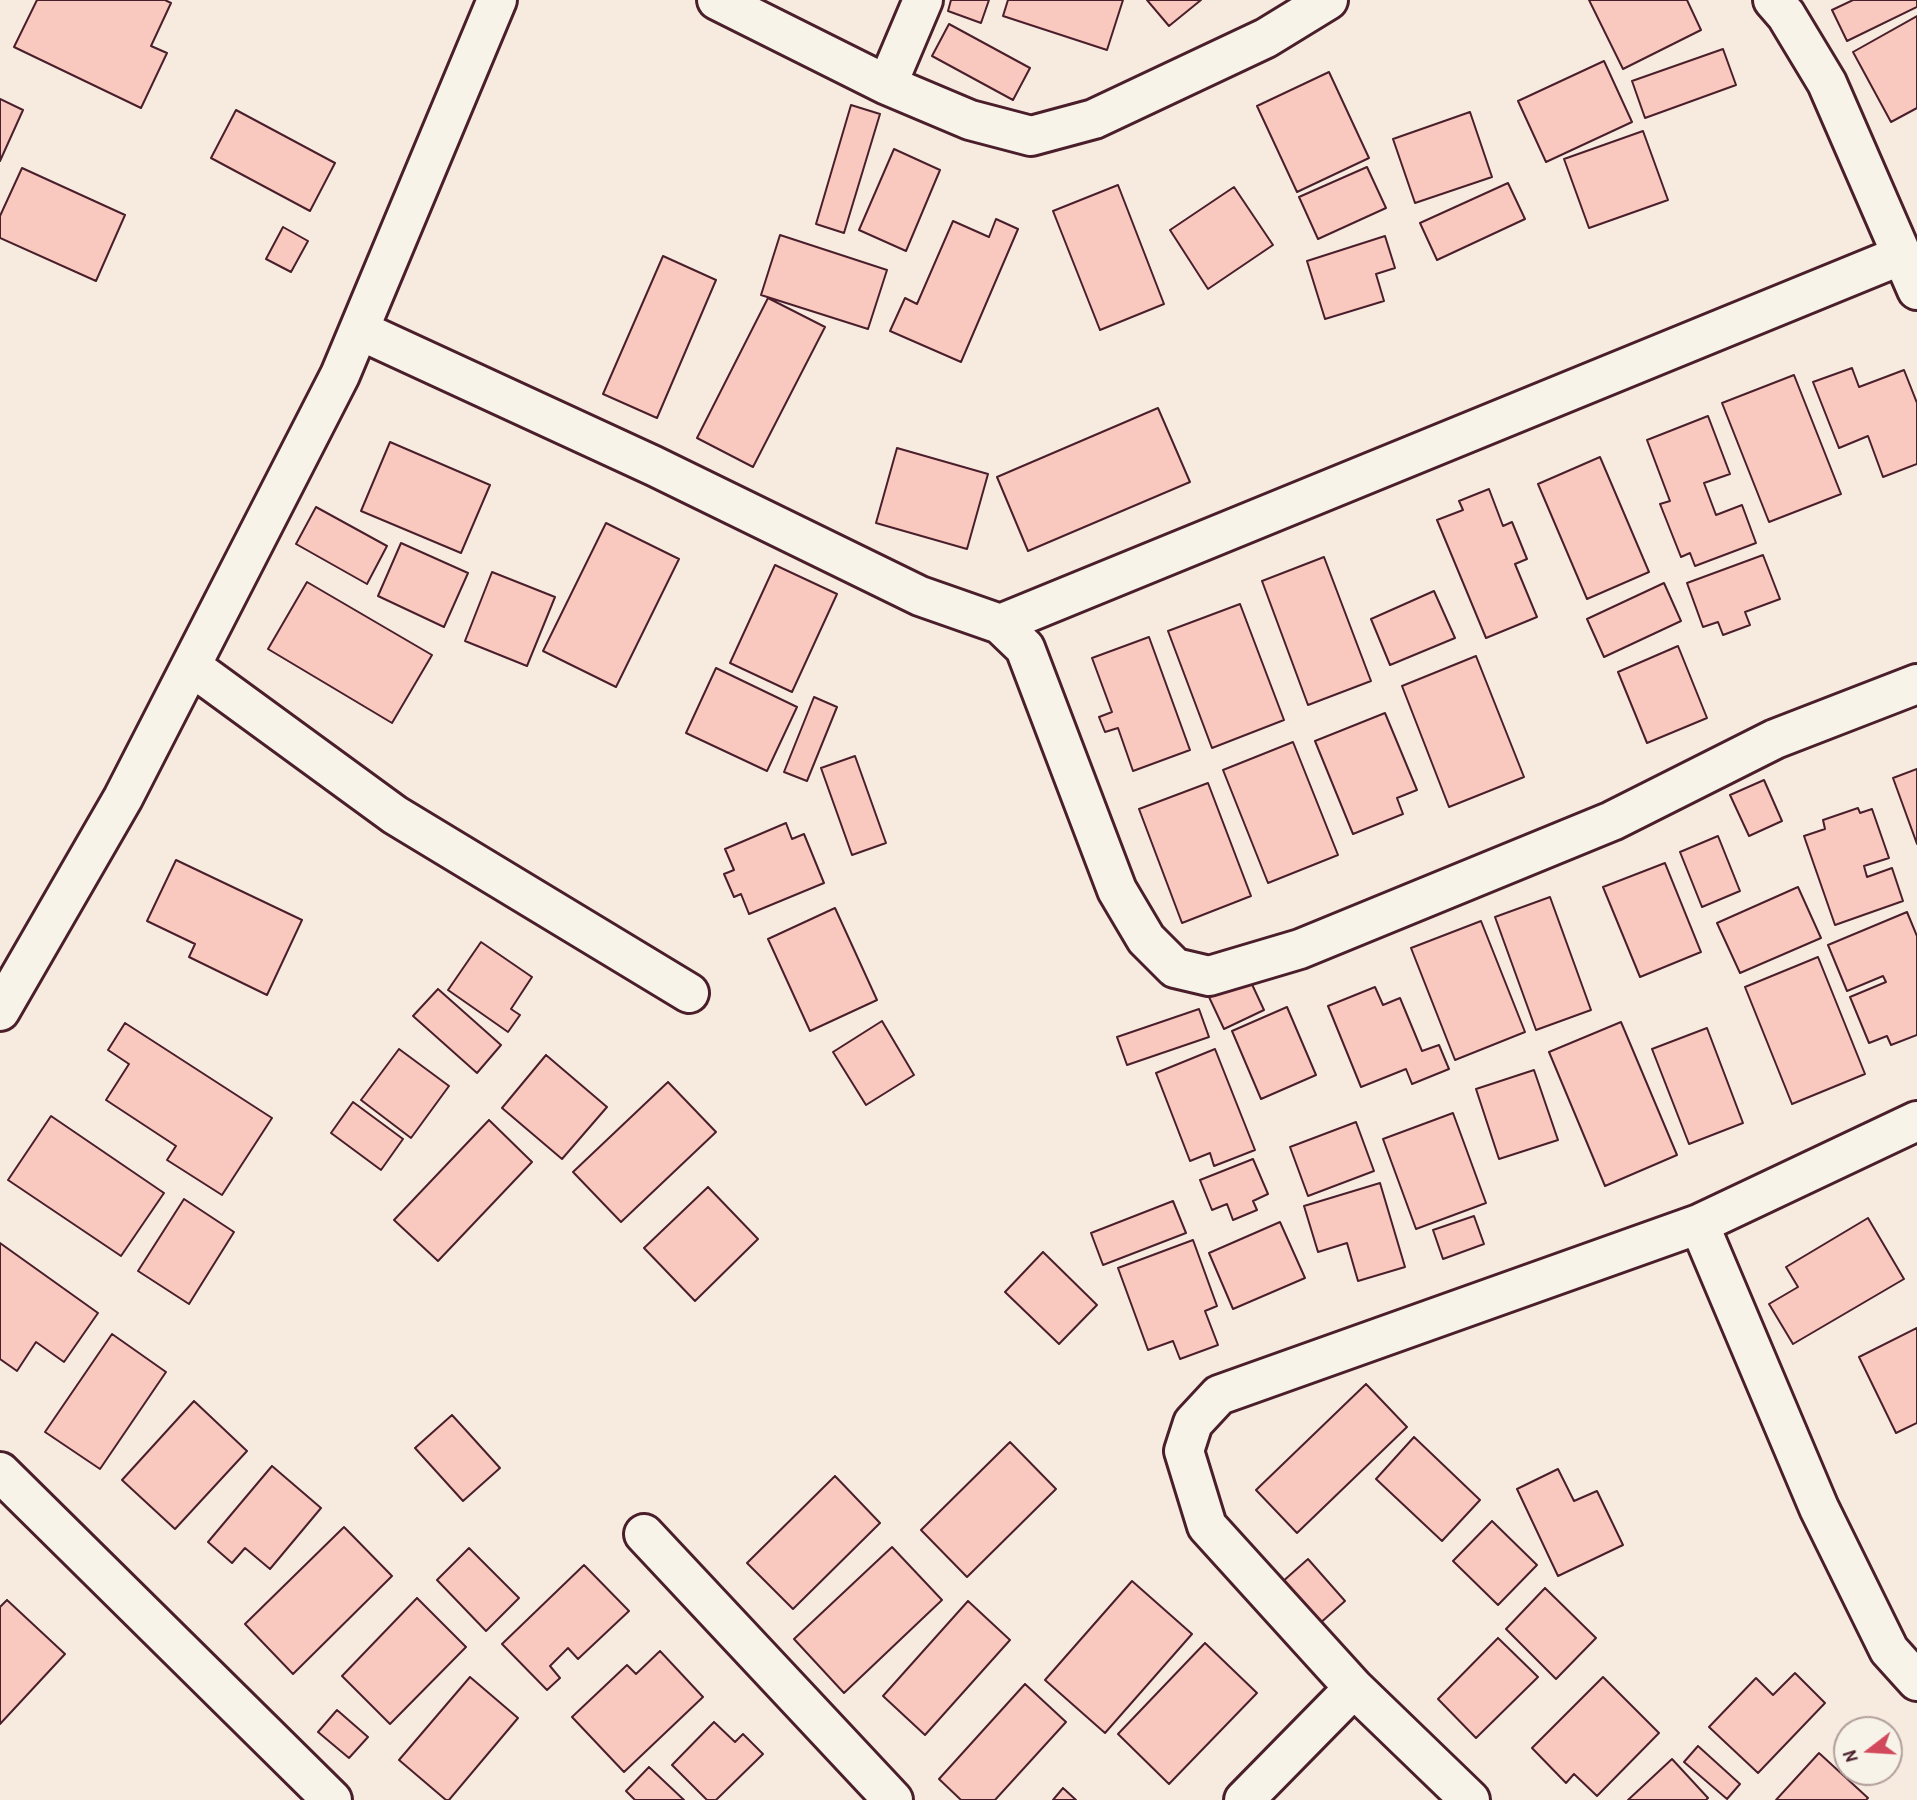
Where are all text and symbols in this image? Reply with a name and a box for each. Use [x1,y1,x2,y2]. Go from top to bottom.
north arrow [1833,1716,1903,1786]
text: N [1836,1748,1864,1765]

